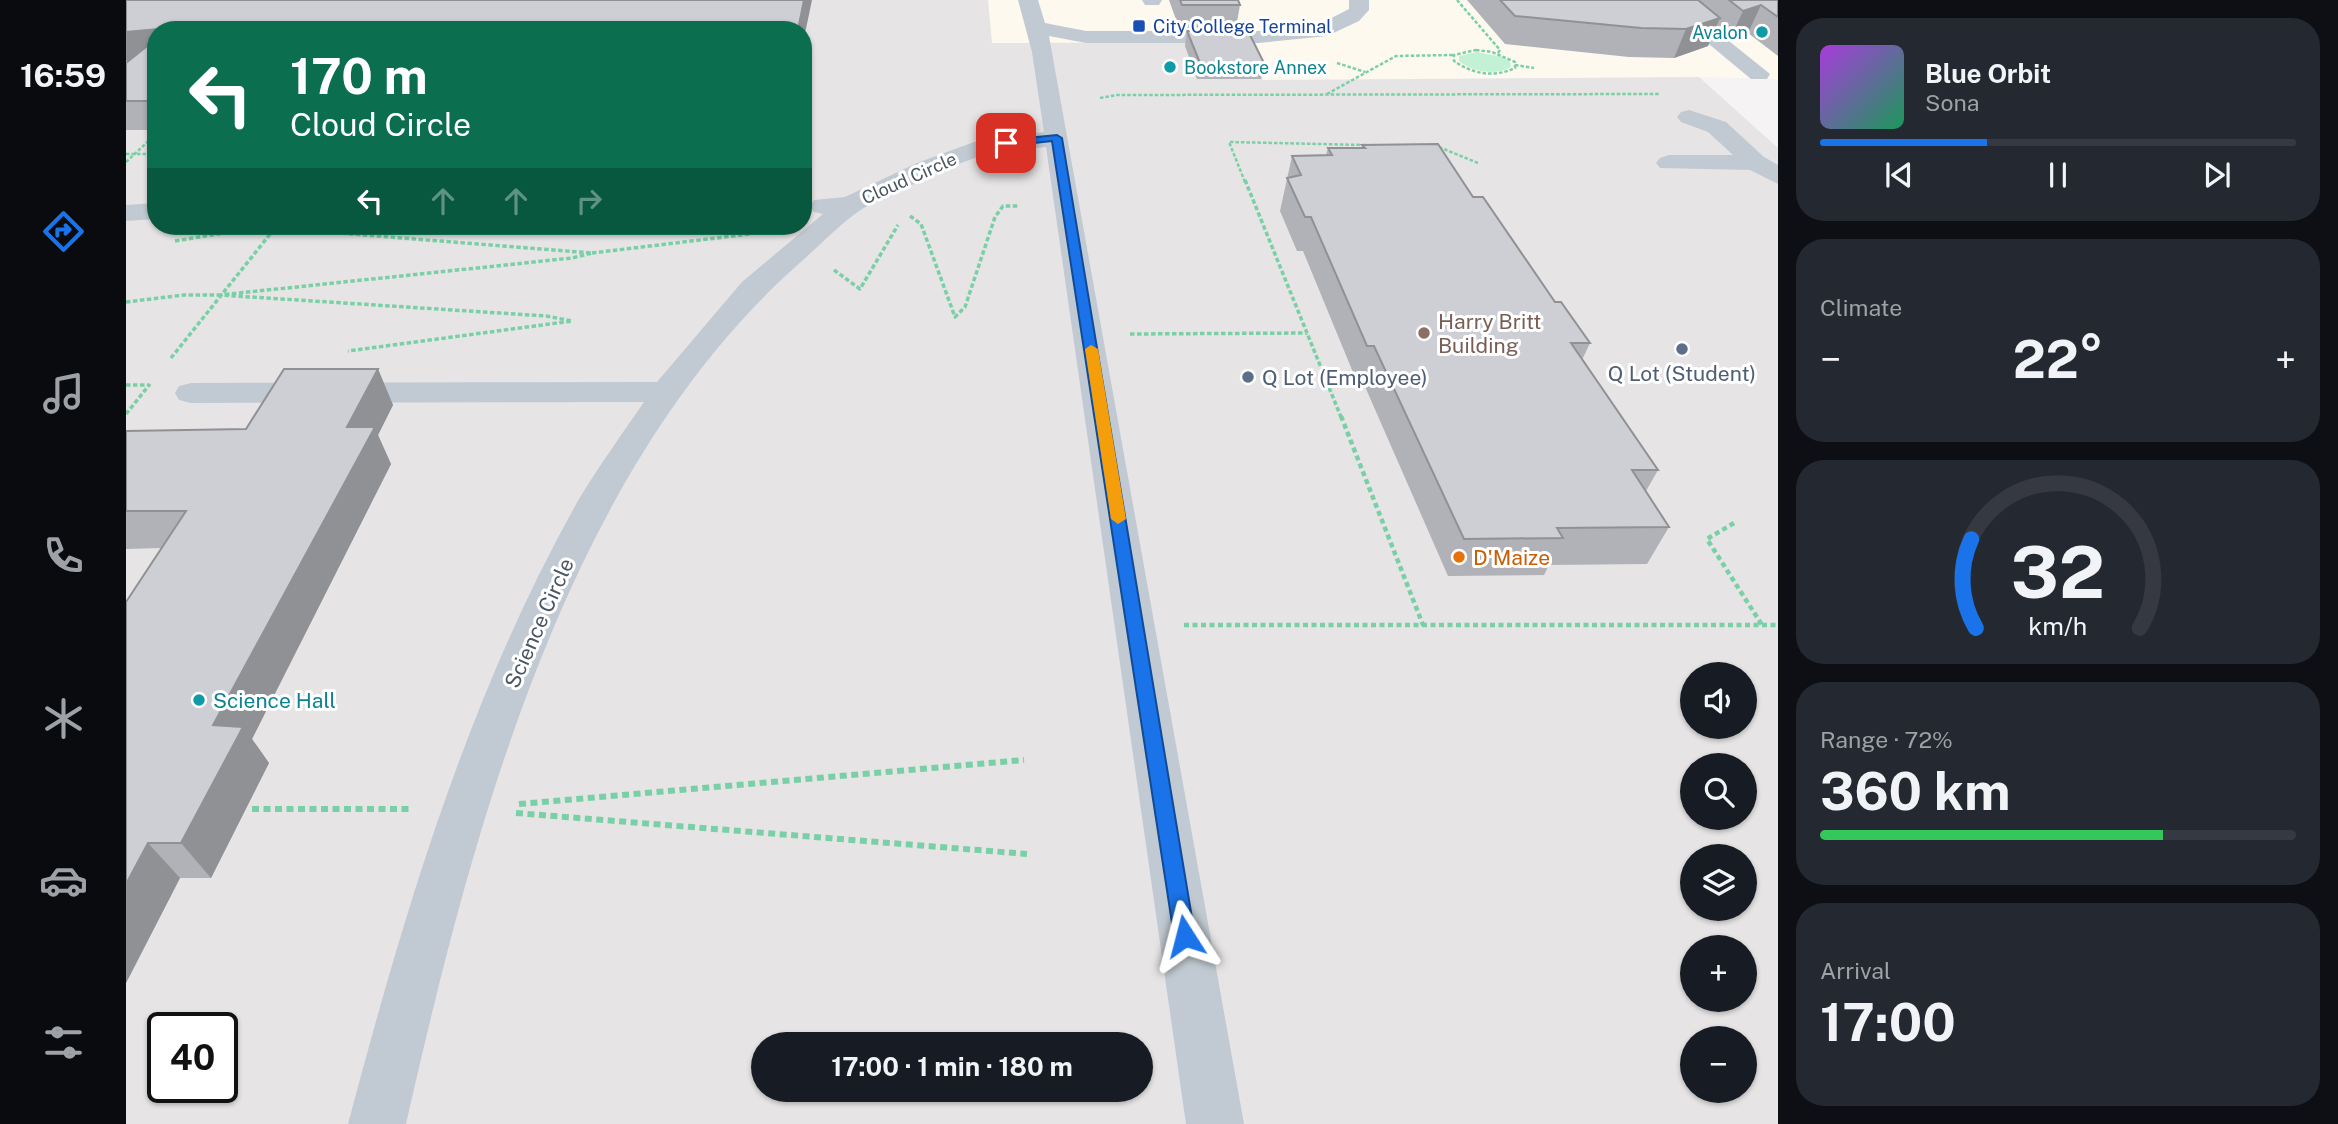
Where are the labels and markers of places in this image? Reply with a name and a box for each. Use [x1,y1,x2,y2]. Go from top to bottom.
place label: City College Terminal [1153,16,1332,37]
marker: City College Terminal [1131,18,1147,34]
place label: Avalon [1692,22,1748,43]
marker: Avalon [1754,24,1770,40]
place label: Bookstore Annex [1184,57,1327,78]
marker: Bookstore Annex [1162,59,1178,75]
pin [976,113,1036,173]
place label: Harry Britt Building [1438,309,1541,358]
marker: Harry Britt Building [1416,325,1432,341]
marker: Q Lot (Student) [1674,341,1690,357]
place label: Q Lot (Student) [1608,361,1756,386]
place label: Q Lot (Employee) [1262,365,1428,390]
marker: Q Lot (Employee) [1240,369,1256,385]
place label: D'Maize [1473,545,1550,570]
marker: D'Maize [1451,549,1467,565]
place label: Science Hall [213,688,336,713]
marker: Science Hall [191,692,207,708]

